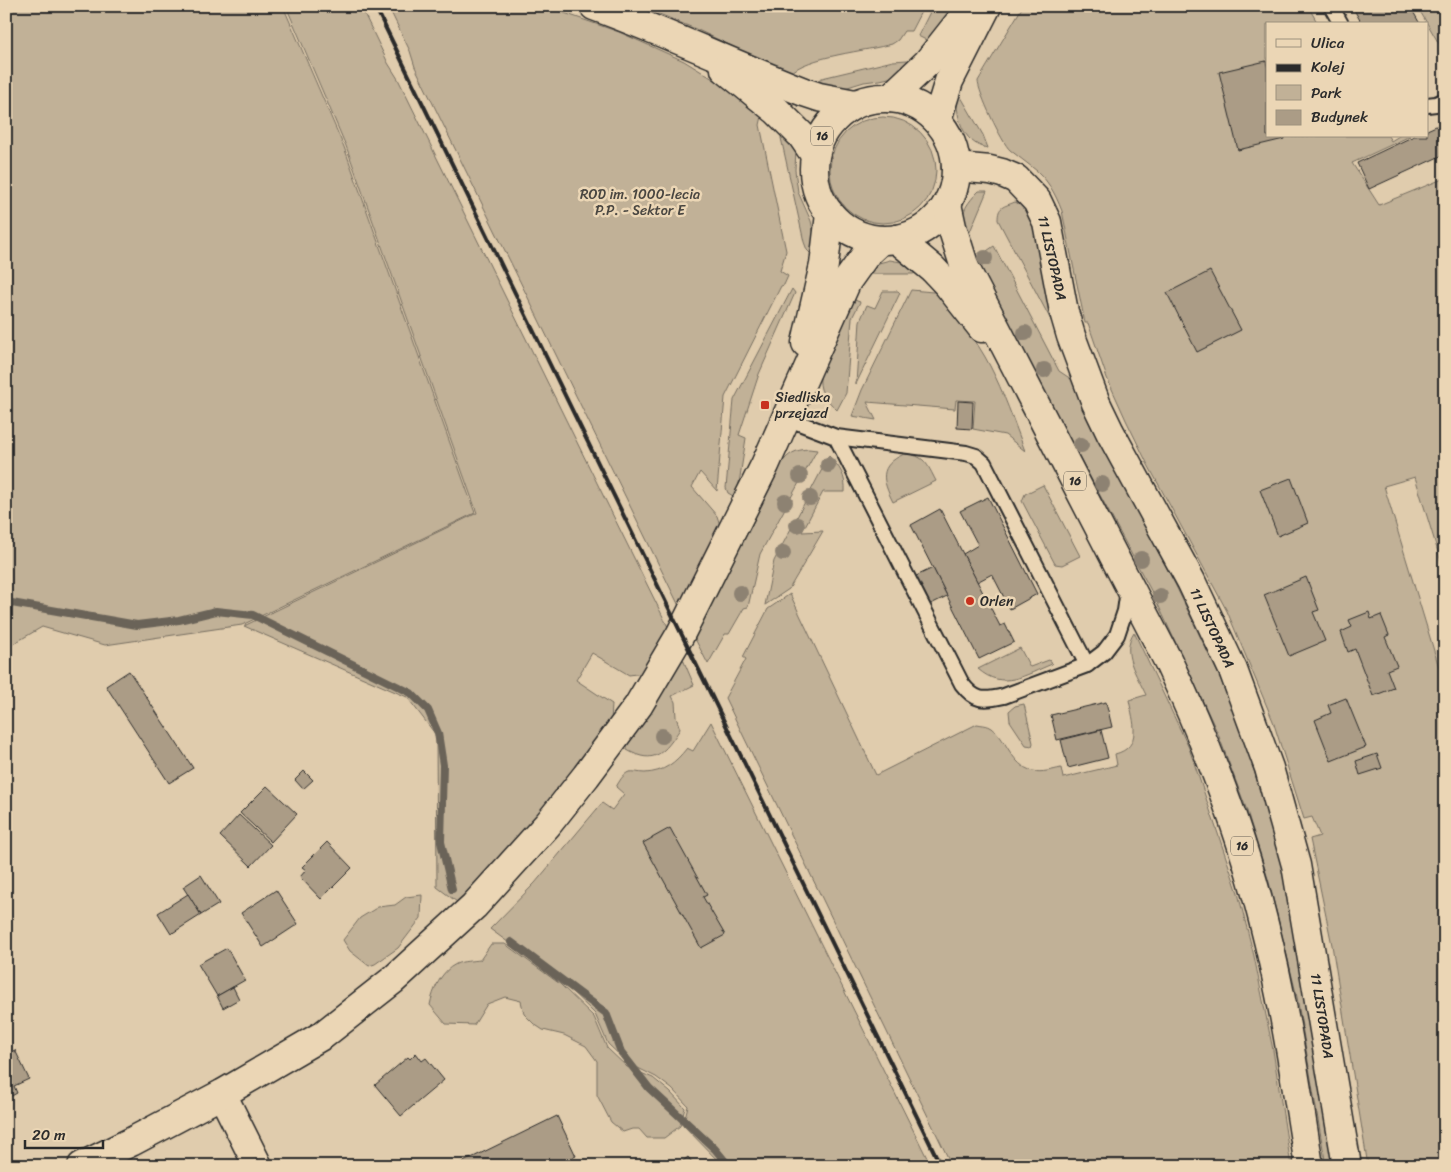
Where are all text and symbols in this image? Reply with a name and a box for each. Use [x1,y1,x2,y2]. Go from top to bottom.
legend [1266,22,1428,138]
text: Ulica [1311,30,1345,56]
text: Kolej [1311,54,1345,80]
text: Park [1311,80,1342,106]
text: Budynek [1311,104,1369,130]
road number: 16 [811,126,833,146]
park label: ROD im. 1000-lecia P.P. - Sektor E [580,182,700,223]
street label: 11 LISTOPADA [1030,213,1074,303]
place label: Siedliska przejazd [774,385,830,426]
marker: Siedliska przejazd [759,399,771,411]
road number: 16 [1064,472,1086,491]
street label: 11 LISTOPADA [1182,584,1242,672]
place label: Orlen [980,589,1014,614]
marker: Orlen [964,595,976,607]
road number: 16 [1231,836,1253,856]
street label: 11 LISTOPADA [1303,971,1341,1061]
scale bar [25,1117,102,1149]
text: 20 m [32,1122,66,1148]

